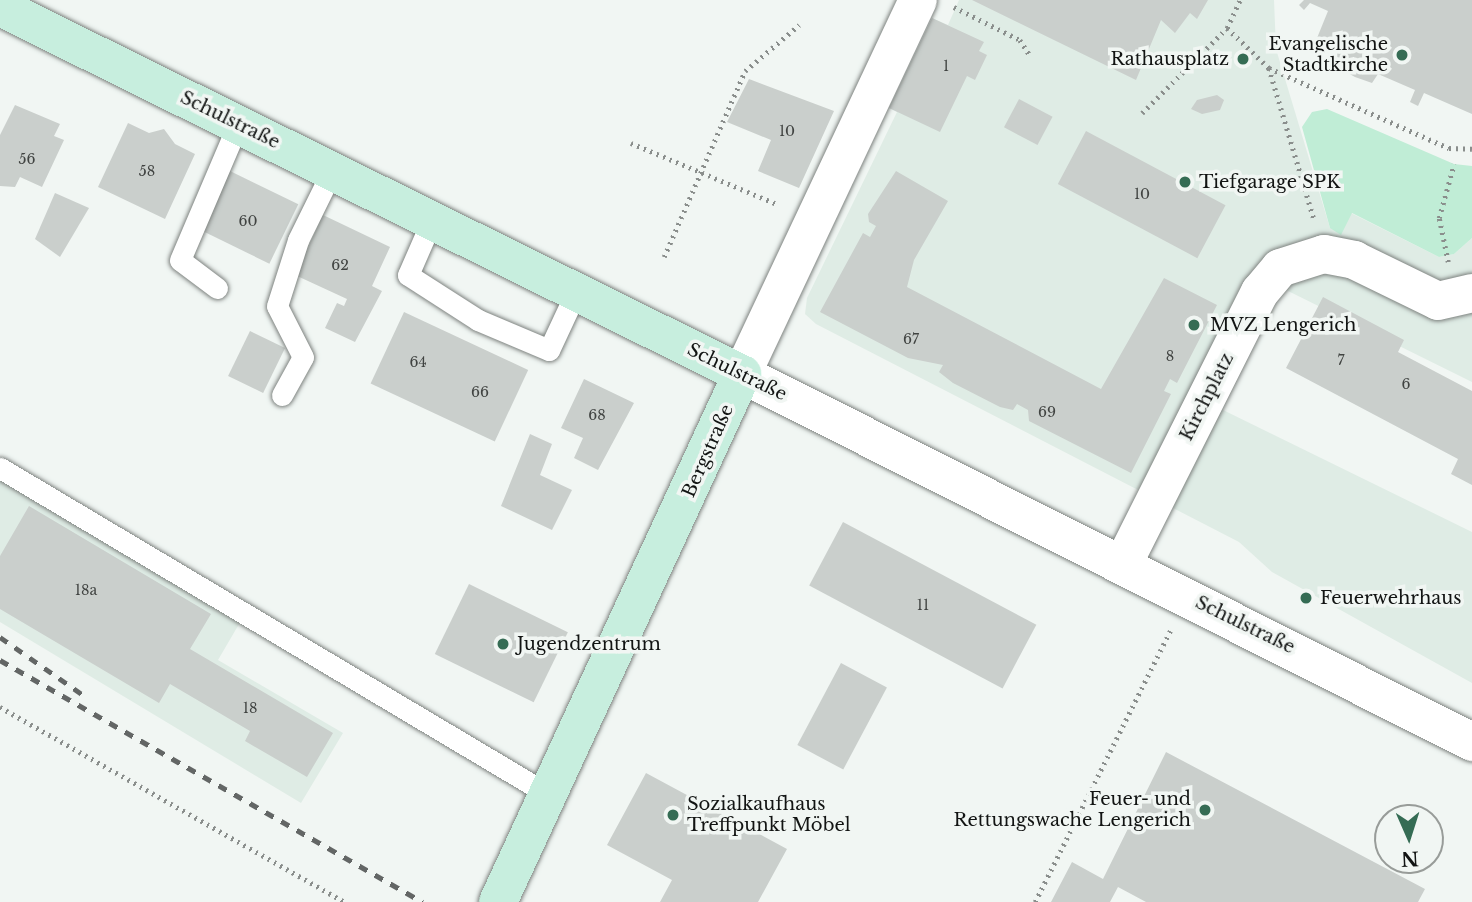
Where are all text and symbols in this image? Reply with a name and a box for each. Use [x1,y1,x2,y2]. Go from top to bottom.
place label: Evangelische Stadtkirche [1269,34,1388,76]
marker: Evangelische Stadtkirche [1394,47,1410,63]
place label: Rathausplatz [1111,48,1229,70]
marker: Rathausplatz [1235,51,1251,67]
house number: 1 [943,58,949,74]
street label: Schulstraße [177,87,283,153]
house number: 10 [779,123,795,139]
house number: 56 [19,151,35,167]
house number: 58 [139,163,155,179]
place label: Tiefgarage SPK [1199,171,1340,193]
marker: Tiefgarage SPK [1177,174,1193,190]
house number: 10 [1134,186,1150,202]
house number: 60 [239,213,257,229]
house number: 62 [331,257,349,273]
place label: MVZ Lengerich [1210,314,1356,336]
marker: MVZ Lengerich [1184,315,1204,335]
house number: 67 [903,331,919,347]
street label: Schulstraße [684,339,790,405]
house number: 8 [1166,348,1174,364]
street label: Kirchplatz [1176,350,1238,444]
house number: 7 [1337,352,1345,368]
house number: 64 [409,354,427,370]
house number: 6 [1401,376,1411,392]
house number: 66 [471,384,489,400]
street label: Bergstraße [678,401,738,501]
house number: 69 [1038,404,1056,420]
house number: 68 [588,407,606,423]
house number: 18a [75,582,97,598]
place label: Feuerwehrhaus [1320,587,1461,609]
marker: Feuerwehrhaus [1298,590,1314,606]
street label: Schulstraße [1192,592,1298,658]
house number: 11 [917,597,929,613]
place label: Jugendzentrum [517,633,661,655]
marker: Jugendzentrum [495,636,511,652]
house number: 18 [243,700,257,716]
place label: Feuer- und Rettungswache Lengerich [954,789,1191,832]
place label: Sozialkaufhaus Treffpunkt Möbel [687,794,851,836]
marker: Feuer- und Rettungswache Lengerich [1197,802,1213,818]
north arrow [1374,804,1444,874]
marker: Sozialkaufhaus Treffpunkt Möbel [665,807,681,823]
text: N [1400,847,1420,870]

